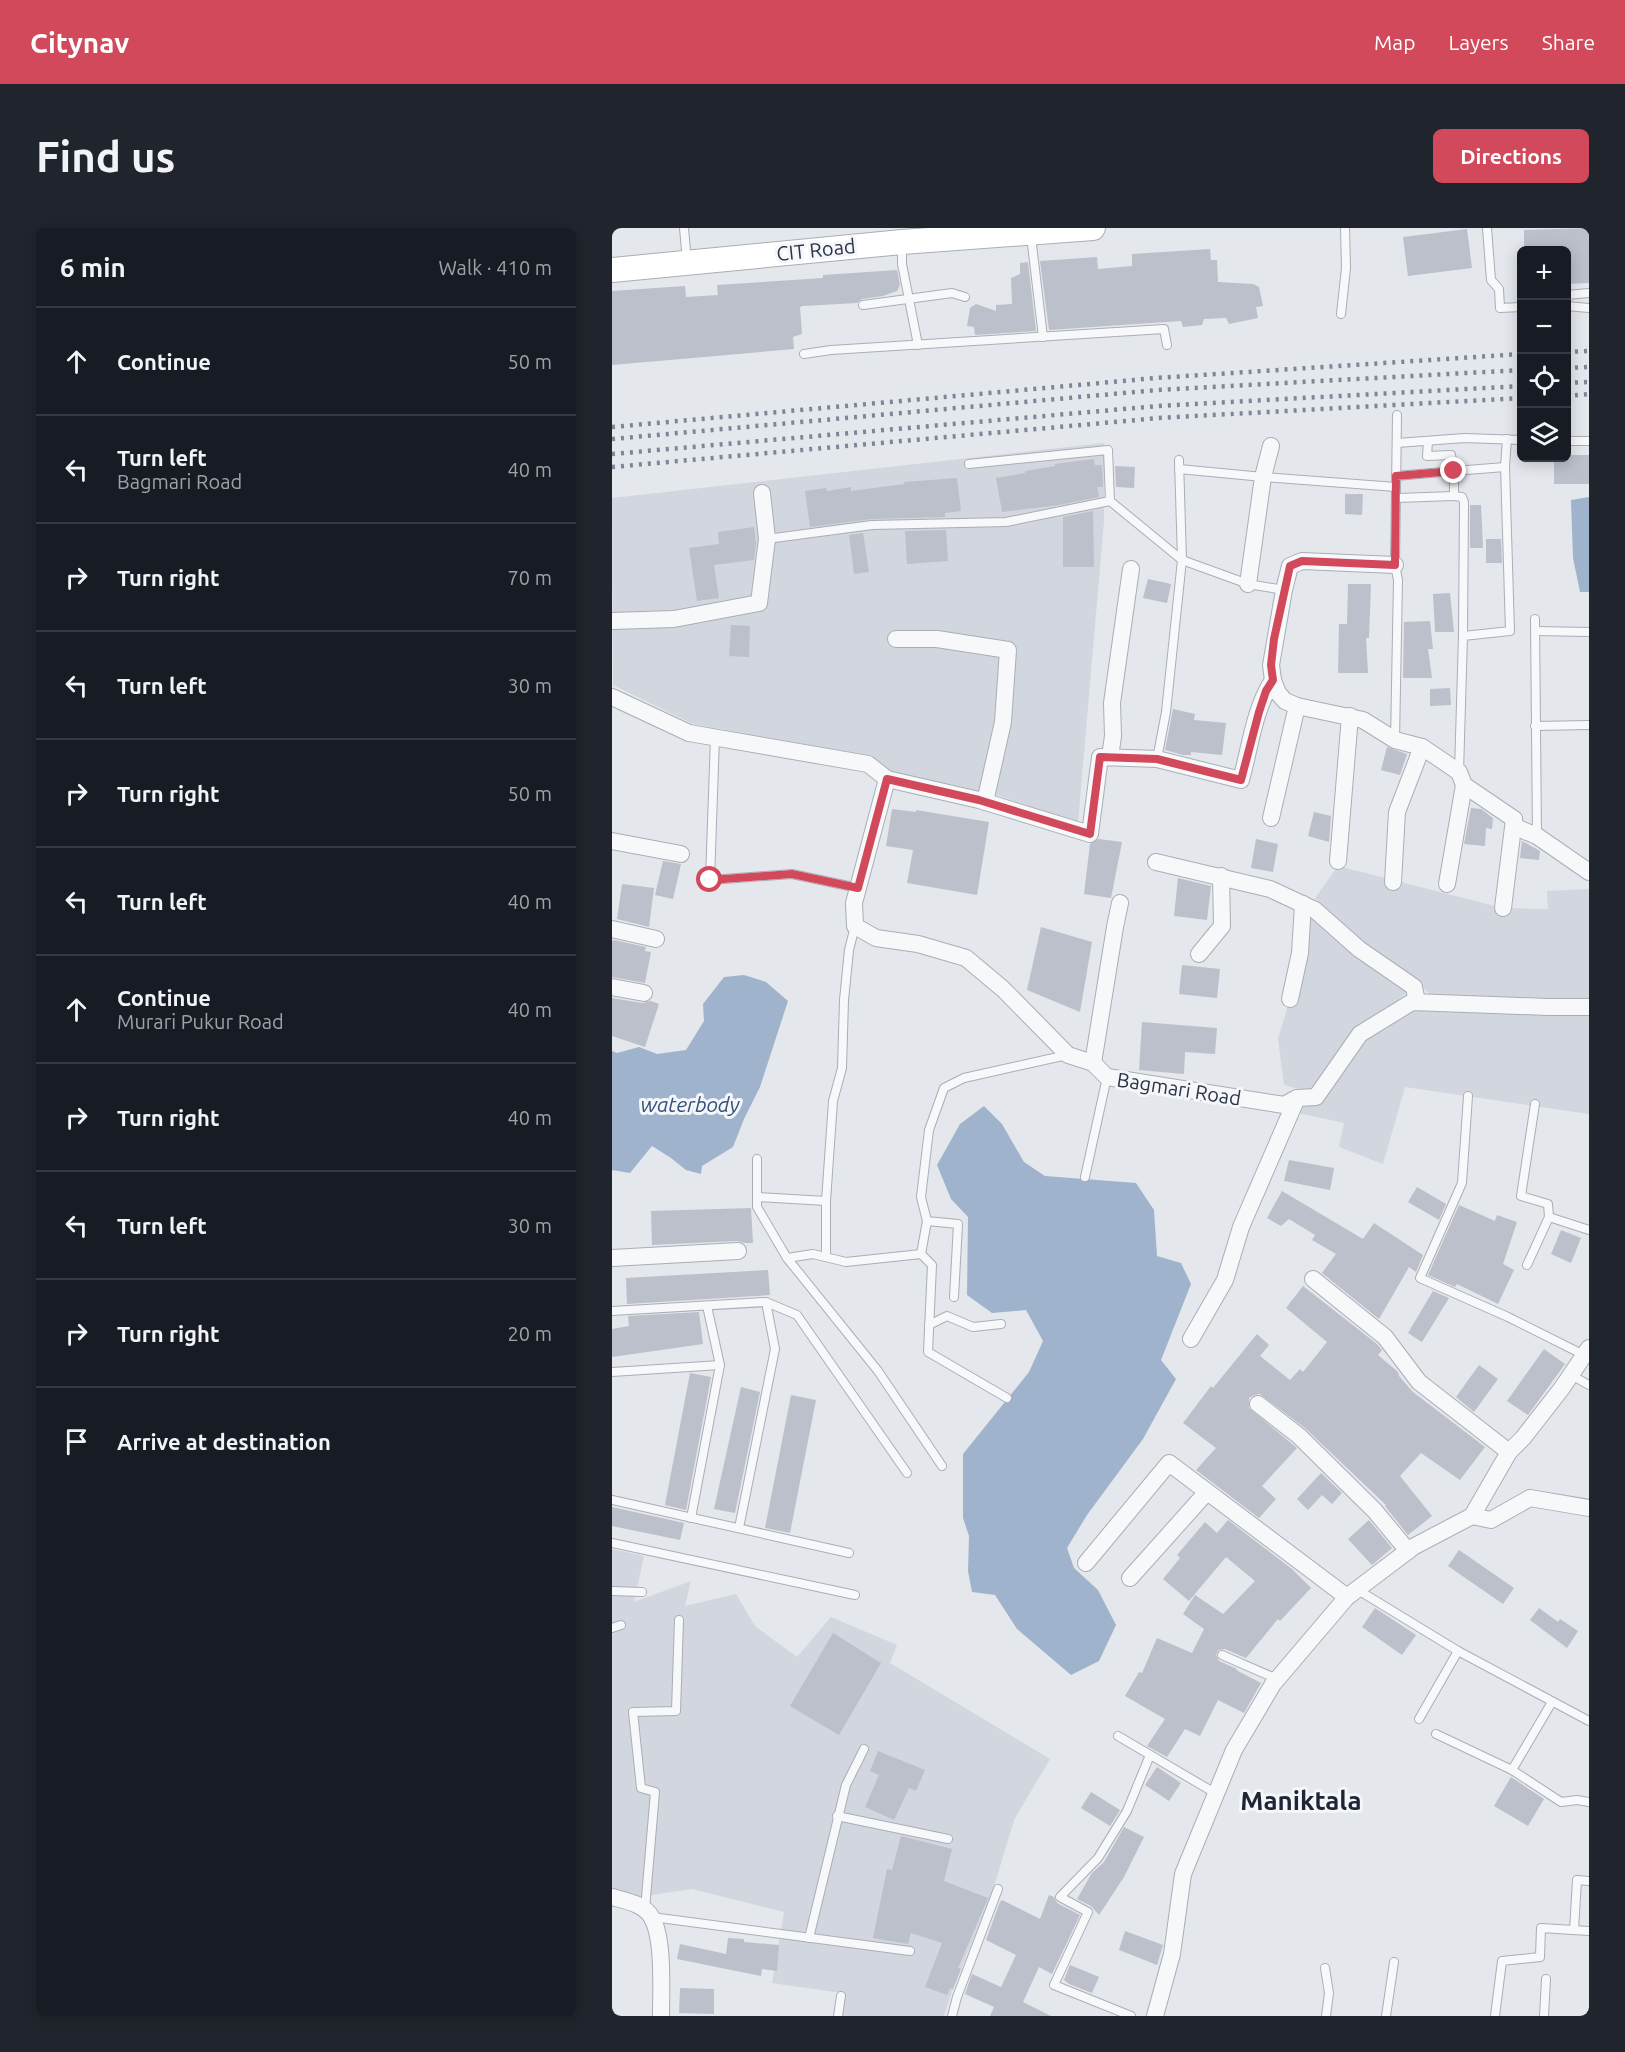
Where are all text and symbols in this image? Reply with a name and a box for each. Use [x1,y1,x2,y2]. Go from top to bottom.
text: Citynav [30,27,129,58]
text: Map [1374,30,1415,54]
text: Layers [1448,30,1509,54]
text: Share [1542,30,1595,54]
button: Directions [1433,129,1589,183]
text: Find us [36,133,175,180]
street label: CIT Road [775,234,857,265]
map controls [1517,246,1571,462]
button: + [1517,246,1571,300]
text: 6 min [60,253,126,282]
text: Walk · 410 m [439,256,552,279]
button: − [1517,300,1571,354]
icon: ahead [60,345,93,378]
text: Continue [117,349,211,374]
text: 50 m [508,350,552,373]
button: locate [1517,354,1571,408]
button: layers [1517,408,1571,462]
text: Turn left [117,445,207,470]
icon: left [60,453,93,486]
route end [1440,457,1466,483]
text: 40 m [508,458,552,481]
text: Bagmari Road [117,470,242,493]
icon: right [60,561,93,594]
text: Turn right [117,565,219,590]
text: 70 m [508,566,552,589]
icon: left [60,669,93,702]
text: Turn left [117,673,207,698]
text: 30 m [508,674,552,697]
icon: right [60,777,93,810]
text: Turn right [117,781,219,806]
text: 50 m [508,782,552,805]
route start [696,866,722,892]
icon: left [60,885,93,918]
text: Turn left [117,889,207,914]
text: 40 m [508,890,552,913]
text: Continue [117,985,211,1010]
icon: ahead [60,993,93,1026]
text: 40 m [508,998,552,1021]
text: Murari Pukur Road [117,1010,284,1033]
street label: Bagmari Road [1115,1067,1243,1110]
water label: waterbody [641,1092,741,1116]
icon: right [60,1101,93,1134]
text: Turn right [117,1105,219,1130]
text: 40 m [508,1106,552,1129]
icon: left [60,1209,93,1242]
text: Turn left [117,1213,207,1238]
text: 30 m [508,1214,552,1237]
icon: right [60,1317,93,1350]
text: Turn right [117,1321,219,1346]
text: 20 m [508,1322,552,1345]
icon: arrive [60,1425,93,1458]
text: Arrive at destination [117,1429,331,1454]
district label: Maniktala [1240,1786,1362,1815]

